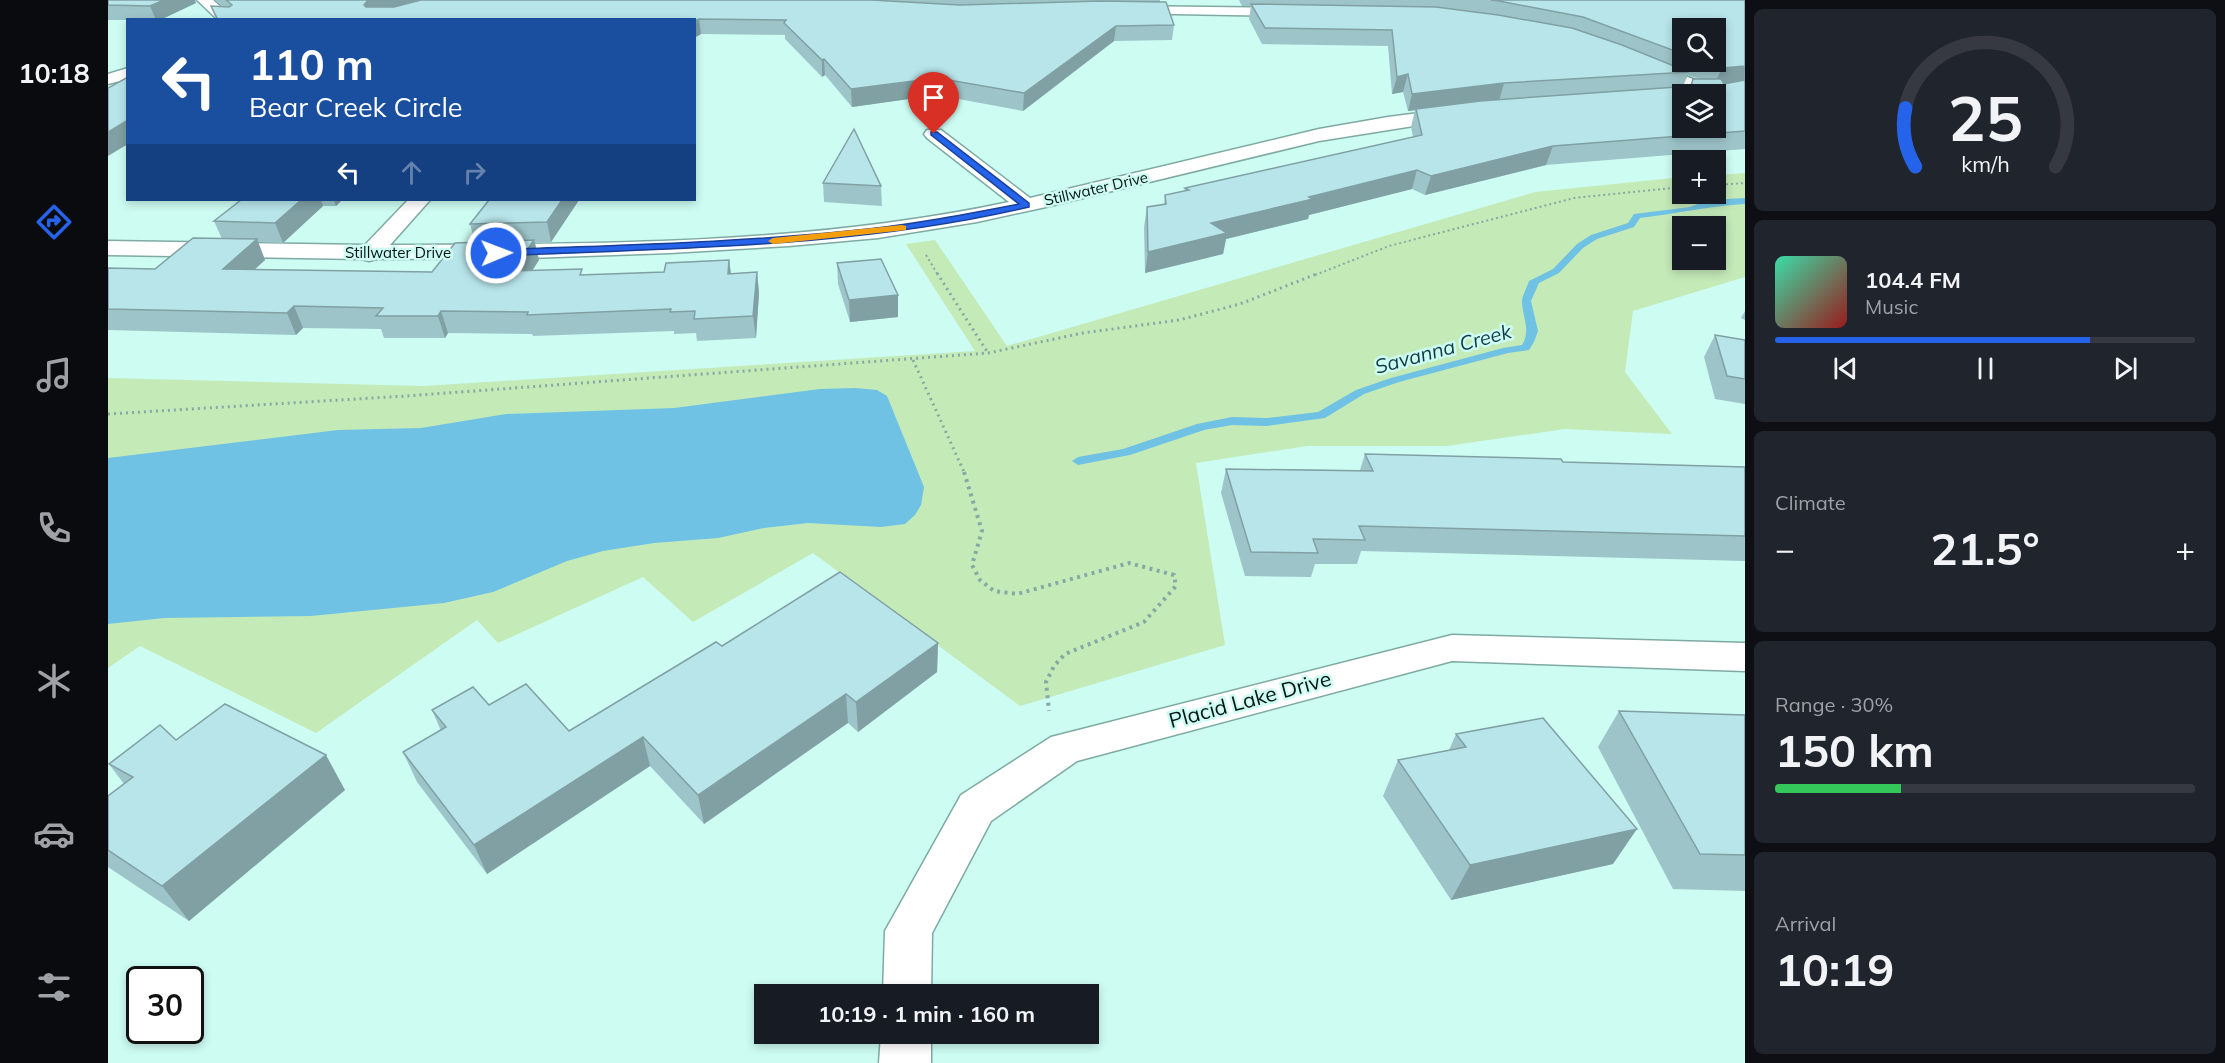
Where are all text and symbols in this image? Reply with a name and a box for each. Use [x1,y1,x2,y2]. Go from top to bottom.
map controls [1672,18,1726,270]
button: search [1672,18,1726,72]
text: 110 m [249,38,374,91]
icon: left [150,42,228,120]
text: 10:18 [18,56,90,90]
pin [908,72,959,134]
text: 25 [1948,78,2022,157]
icon: arrive [917,81,950,114]
button: layers [1672,84,1726,138]
text: Bear Creek Circle [249,90,463,124]
button: + [1672,150,1726,204]
text: km/h [1961,150,2009,177]
icon: left [332,156,365,189]
icon: ahead [395,156,428,189]
icon: right [458,156,491,189]
street label: Stillwater Drive [1042,167,1150,210]
icon: directions [33,201,75,243]
button: − [1672,216,1726,270]
position arrow [464,221,528,285]
street label: Stillwater Drive [345,243,451,262]
text: 104.4 FM [1865,266,1961,294]
text: Music [1865,294,1918,319]
water label: Savanna Creek [1372,318,1515,379]
icon: previous [1829,352,1862,385]
icon: pause [1969,352,2002,385]
icon: next [2109,352,2142,385]
icon: music [33,354,75,396]
text: Climate [1775,490,1846,515]
icon: phone [33,507,75,549]
text: 21.5° [1930,520,2040,576]
text: − [1775,528,1795,569]
text: + [2175,528,2195,569]
icon: climate [33,660,75,702]
street label: Placid Lake Drive [1166,665,1334,733]
text: Range · 30% [1775,692,1893,717]
text: 150 km [1775,722,1934,778]
icon: car [33,813,75,855]
text: Arrival [1775,911,1836,936]
text: 10:19 [1775,941,1894,997]
icon: filters [33,966,75,1008]
speed limit sign: 30 [126,966,204,1044]
text: 10:19 · 1 min · 160 m [818,1000,1035,1028]

